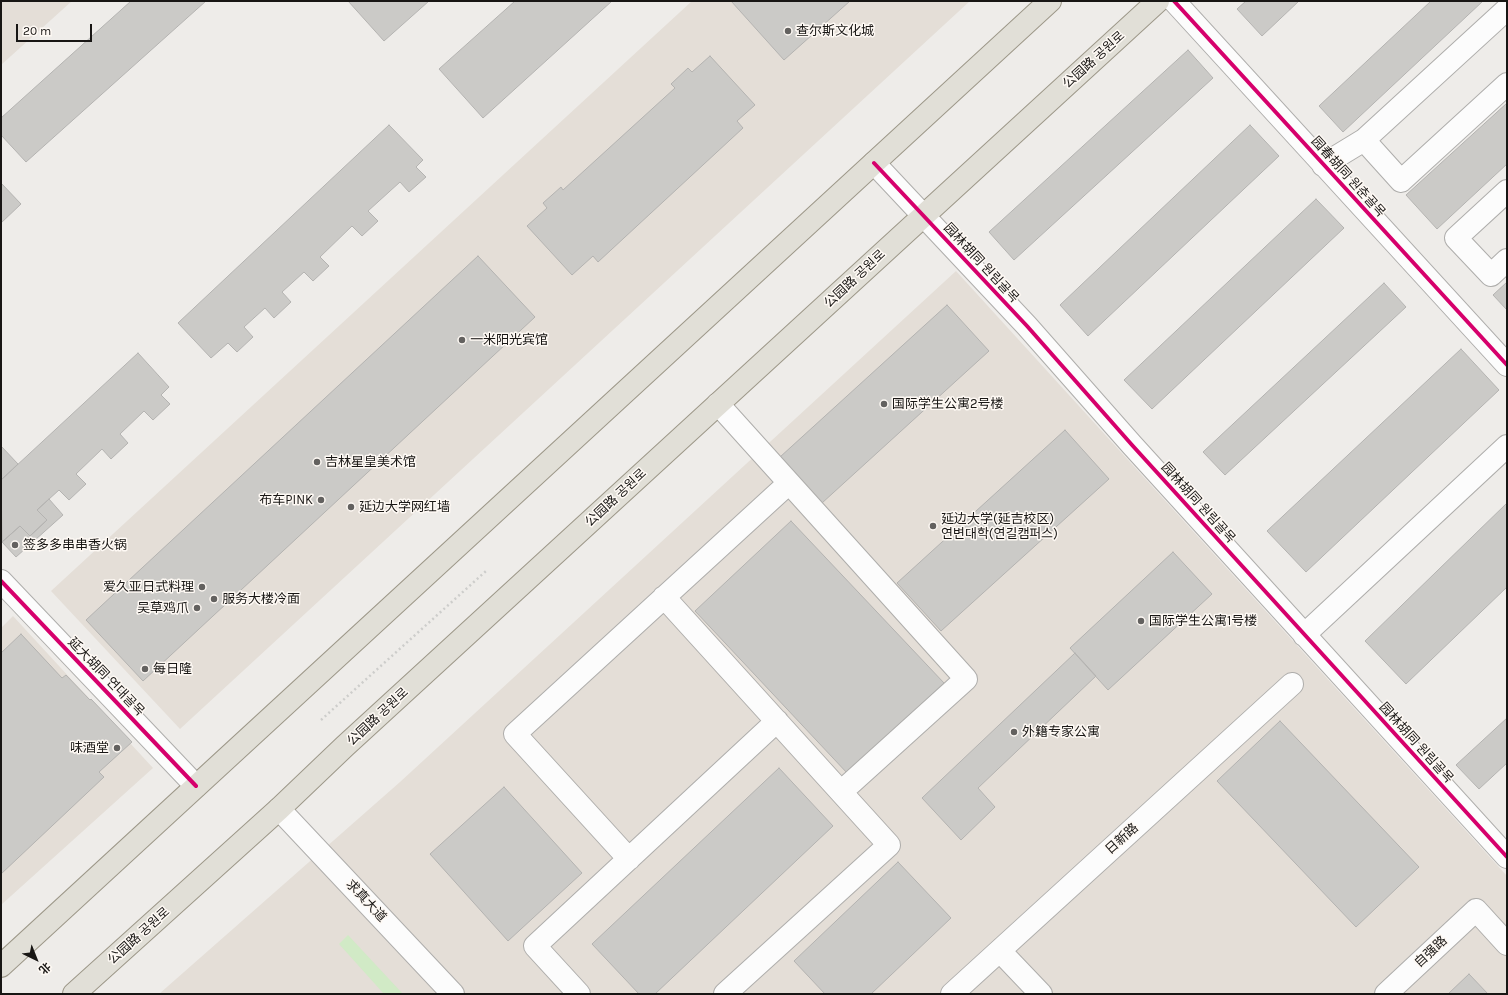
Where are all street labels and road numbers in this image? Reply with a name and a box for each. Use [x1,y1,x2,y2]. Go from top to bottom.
street label: 公园路 공원로 [1060,28,1128,92]
street label: 园春胡同 원춘골목 [1308,134,1388,220]
street label: 园林胡同 원림골목 [940,220,1022,306]
street label: 公园路 공원로 [821,247,889,311]
street label: 园林胡同 원림골목 [1158,460,1238,546]
street label: 公园路 공원로 [582,466,650,530]
street label: 延大胡同 연대골목 [65,635,147,719]
street label: 公园路 공원로 [344,685,412,749]
street label: 园林胡同 원림골목 [1376,700,1456,786]
street label: 日新路 [1102,820,1142,858]
street label: 求真大道 [343,877,389,925]
street label: 公园路 공원로 [105,904,173,968]
street label: 自强路 [1411,933,1451,971]

